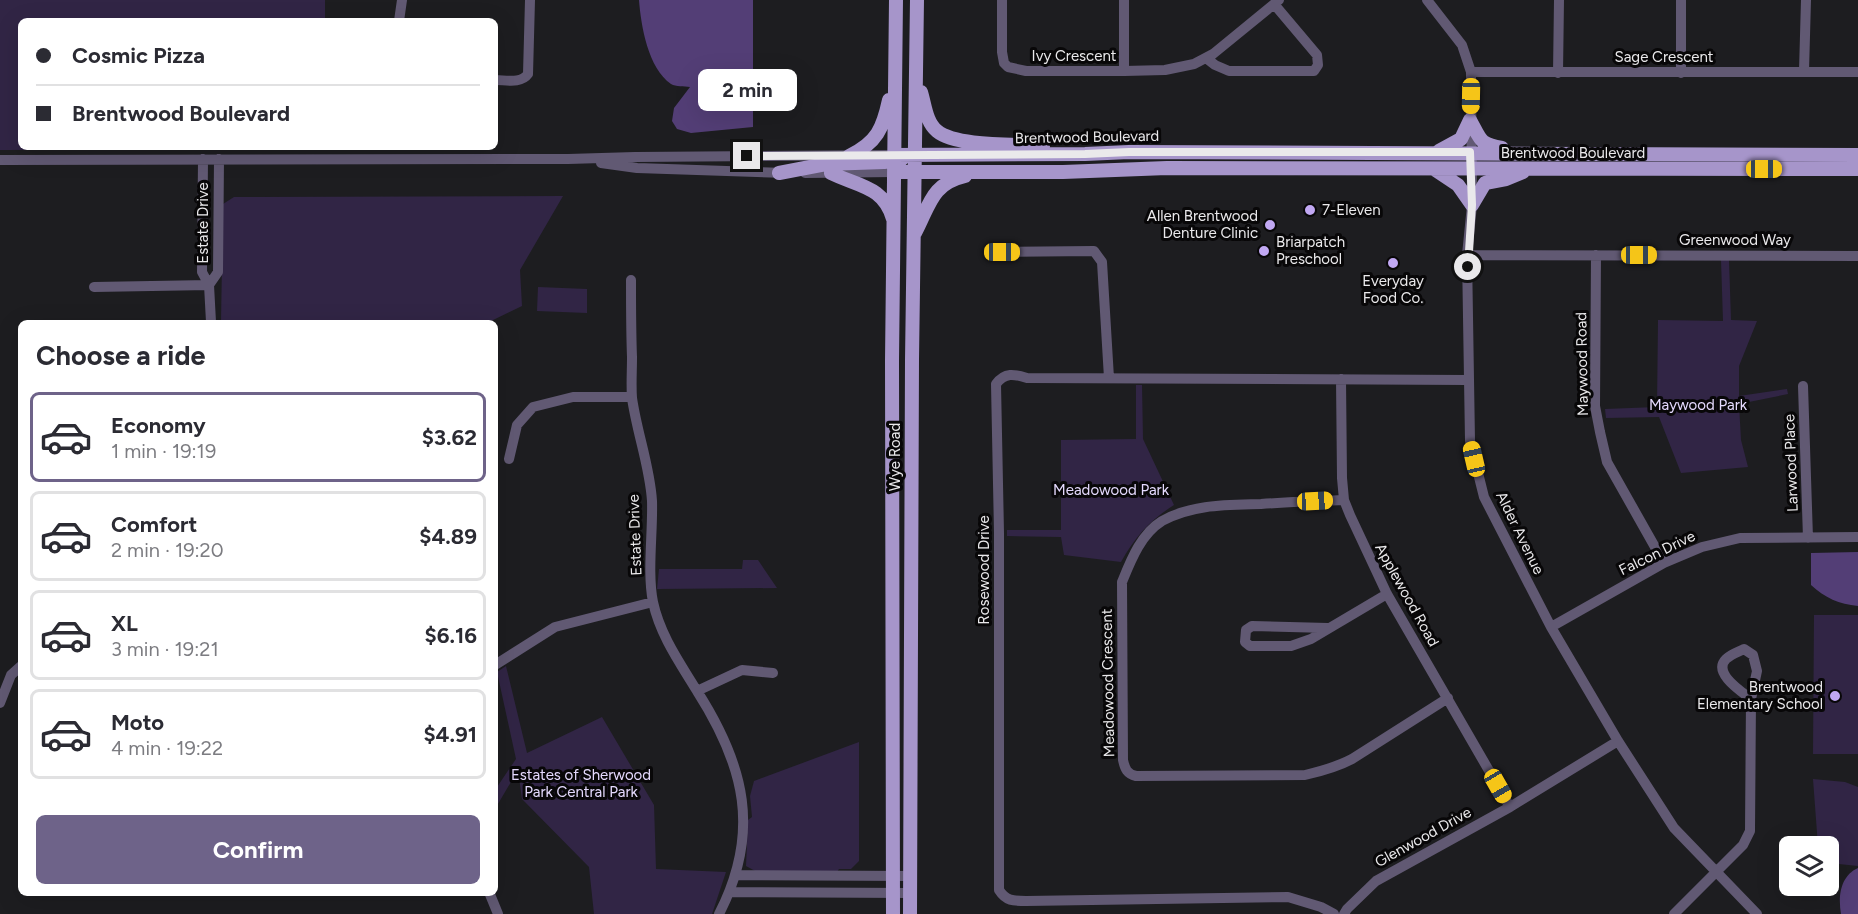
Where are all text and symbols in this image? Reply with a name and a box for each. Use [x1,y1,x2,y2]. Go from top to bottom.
text: Cosmic Pizza [72,42,205,69]
street label: Ivy Crescent [1032,47,1117,65]
street label: Sage Crescent [1615,48,1714,66]
callout: 2 min [698,69,796,111]
text: 2 min [722,78,773,102]
car [1462,78,1480,114]
text: Brentwood Boulevard [72,100,290,127]
street label: Brentwood Boulevard [1015,127,1159,147]
route end [733,142,760,169]
street label: Brentwood Boulevard [1501,144,1645,162]
car [1746,160,1782,178]
street label: Estate Drive [194,182,212,264]
place label: 7-Eleven [1322,201,1381,219]
marker: 7-Eleven [1303,203,1317,217]
place label: Allen Brentwood Denture Clinic [1147,207,1258,242]
marker: Allen Brentwood Denture Clinic [1263,218,1277,232]
street label: Greenwood Way [1679,231,1791,249]
place label: Briarpatch Preschool [1276,233,1345,268]
car [984,243,1020,261]
marker: Briarpatch Preschool [1257,244,1271,258]
car [1621,246,1657,264]
route start [1454,253,1481,280]
marker: Everyday Food Co. [1386,256,1400,270]
place label: Everyday Food Co. [1362,272,1424,307]
street label: Maywood Road [1572,312,1592,416]
text: Choose a ride [36,339,205,372]
park label: Maywood Park [1649,396,1748,414]
icon: car [39,410,93,464]
text: Economy [111,412,206,439]
street label: Larwood Place [1780,414,1802,512]
street label: Wye Road [886,423,904,491]
text: $3.62 [422,424,477,451]
text: 1 min · 19:19 [111,439,216,463]
car [1461,439,1487,479]
park label: Meadowood Park [1053,481,1170,499]
street label: Alder Avenue [1492,489,1548,577]
car [1297,491,1333,511]
street label: Estate Drive [625,494,645,576]
icon: car [39,509,93,563]
text: Comfort [111,511,197,538]
street label: Rosewood Drive [975,515,993,625]
text: $4.89 [419,523,477,550]
street label: Falcon Drive [1616,527,1698,579]
text: 2 min · 19:20 [111,538,224,562]
street label: Applewood Road [1371,540,1443,650]
icon: car [39,608,93,662]
street label: Meadowood Crescent [1098,608,1118,758]
text: XL [111,610,138,637]
text: $6.16 [425,622,477,649]
text: 3 min · 19:21 [111,637,219,661]
place label: Brentwood Elementary School [1697,678,1823,713]
marker: Brentwood Elementary School [1828,689,1842,703]
icon: car [39,707,93,761]
text: Moto [111,709,164,736]
text: $4.91 [423,721,477,748]
text: 4 min · 19:22 [111,736,223,760]
park label: Estates of Sherwood Park Central Park [511,766,651,801]
car [1481,766,1515,806]
street label: Glenwood Drive [1372,803,1474,871]
button: Confirm [36,815,480,884]
map controls [1779,836,1839,896]
button: layers [1779,836,1839,896]

